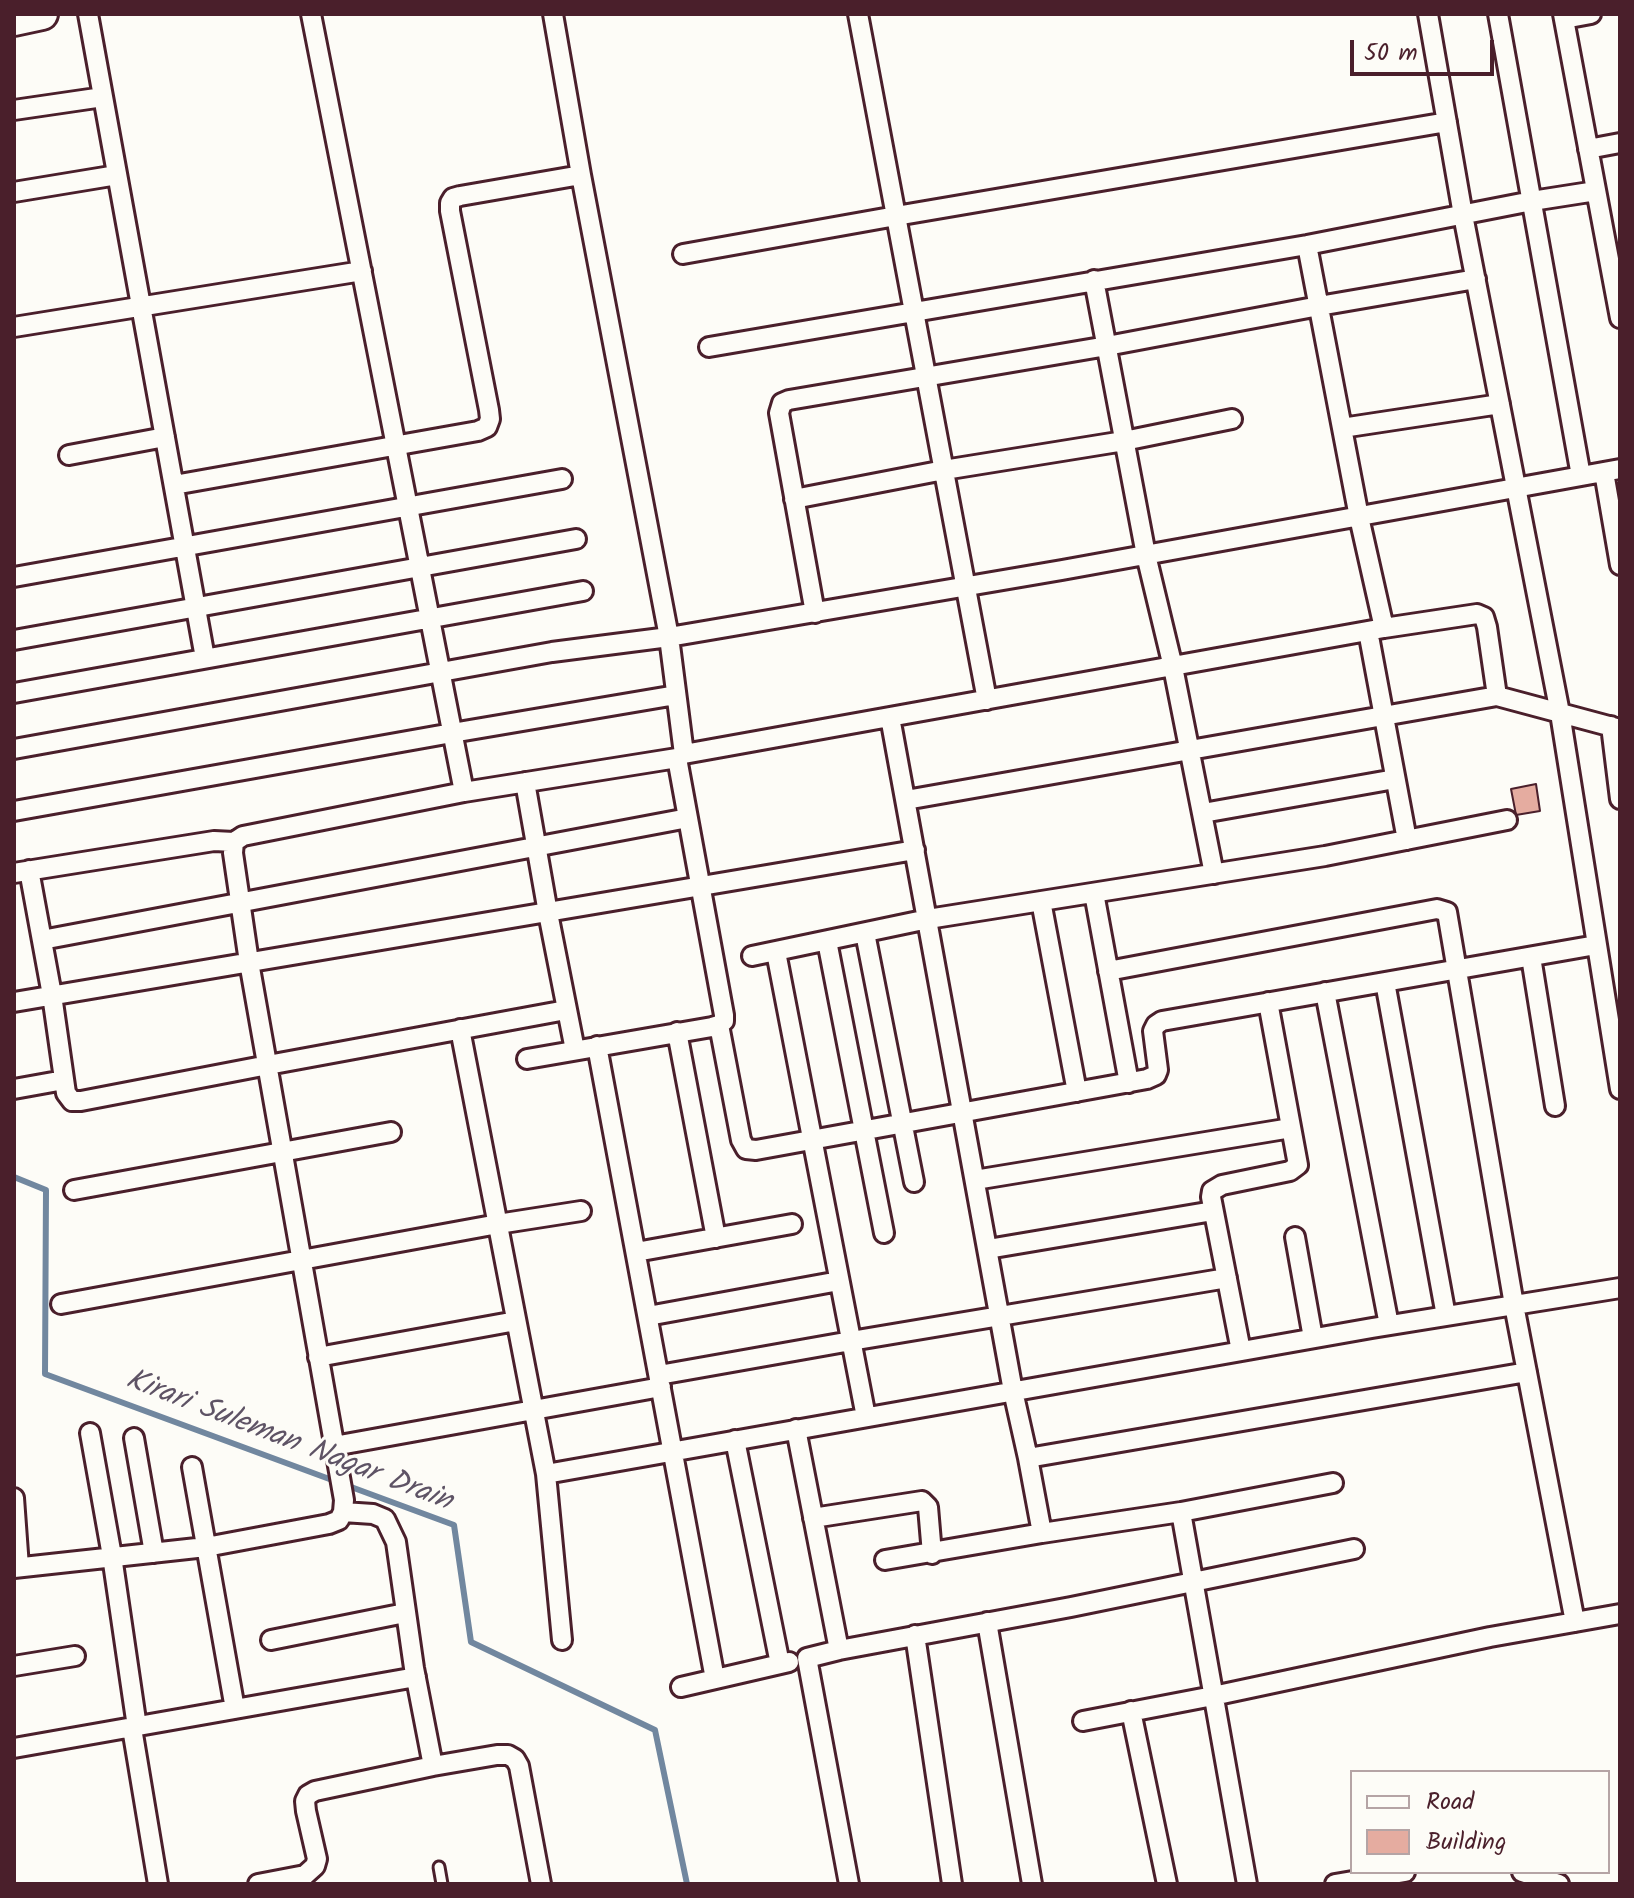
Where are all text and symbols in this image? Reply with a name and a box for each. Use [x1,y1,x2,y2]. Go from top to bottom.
scale bar [1354,24,1498,74]
text: 50 m [1364,34,1418,73]
water label: Kirari Suleman Nagar Drain [120,1364,456,1522]
legend [1350,1770,1610,1874]
text: Road [1426,1783,1474,1822]
text: Building [1426,1823,1506,1862]

